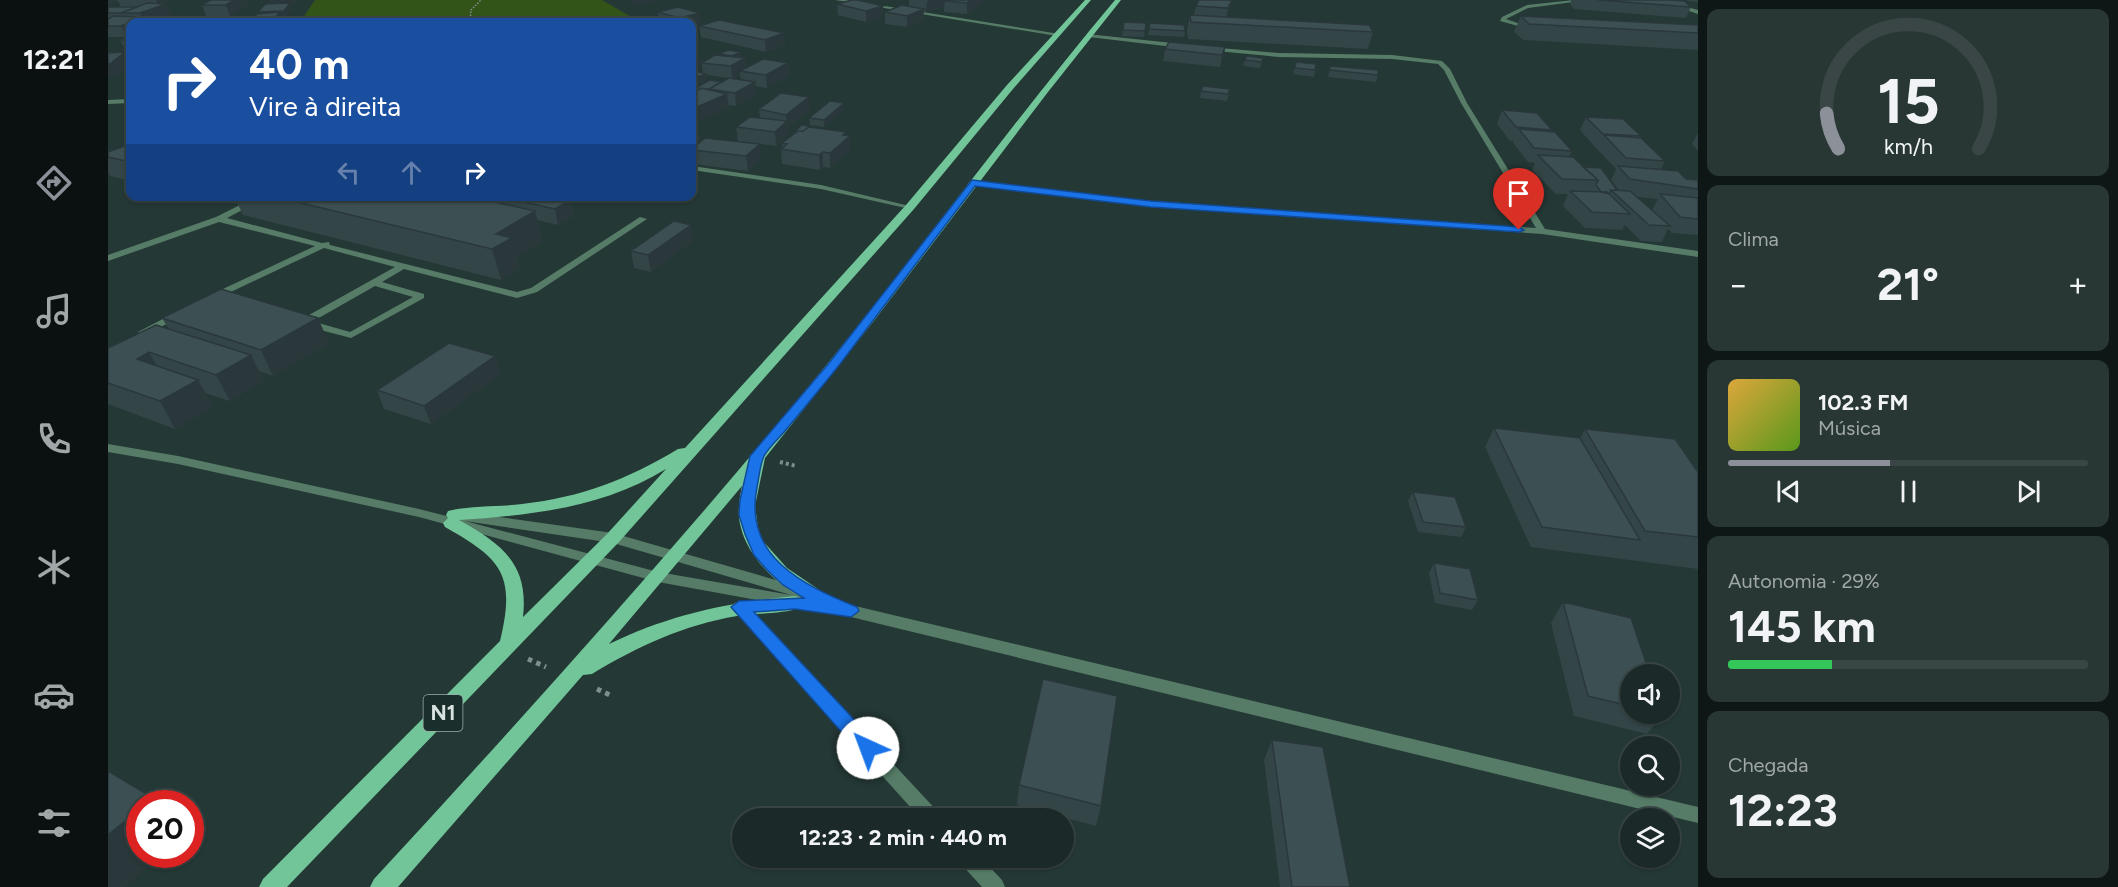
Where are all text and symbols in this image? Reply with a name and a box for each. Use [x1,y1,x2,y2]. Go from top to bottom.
text: 40 m [249,39,349,90]
icon: right [150,42,228,120]
text: 12:21 [23,43,85,76]
text: 15 [1877,64,1939,139]
text: Vire à direita [249,90,401,123]
text: km/h [1884,135,1932,160]
icon: left [332,156,365,189]
icon: ahead [395,156,428,189]
icon: right [458,156,491,189]
icon: directions [33,162,75,204]
pin [1493,168,1544,230]
icon: arrive [1502,177,1535,210]
text: Clima [1728,227,1779,251]
text: 21° [1877,257,1939,311]
text: − [1728,265,1749,304]
text: + [2067,265,2088,304]
icon: music [33,290,75,332]
text: 102.3 FM [1818,389,1908,416]
text: Música [1818,416,1881,440]
icon: phone [33,418,75,460]
icon: previous [1772,475,1805,508]
icon: pause [1892,475,1925,508]
icon: next [2012,475,2045,508]
icon: climate [33,546,75,588]
text: Autonomia · 29% [1728,569,1880,593]
text: 145 km [1728,599,1876,653]
map controls [1620,664,1680,868]
button: sound [1620,664,1680,724]
icon: car [33,674,75,716]
road number: N1 [424,695,462,731]
position arrow [836,716,900,780]
button: search [1620,736,1680,796]
text: Chegada [1728,753,1808,777]
text: 12:23 [1728,783,1838,837]
speed limit sign: 20 [126,790,204,868]
icon: filters [33,802,75,844]
button: layers [1620,808,1680,868]
text: 12:23 · 2 min · 440 m [799,824,1007,851]

